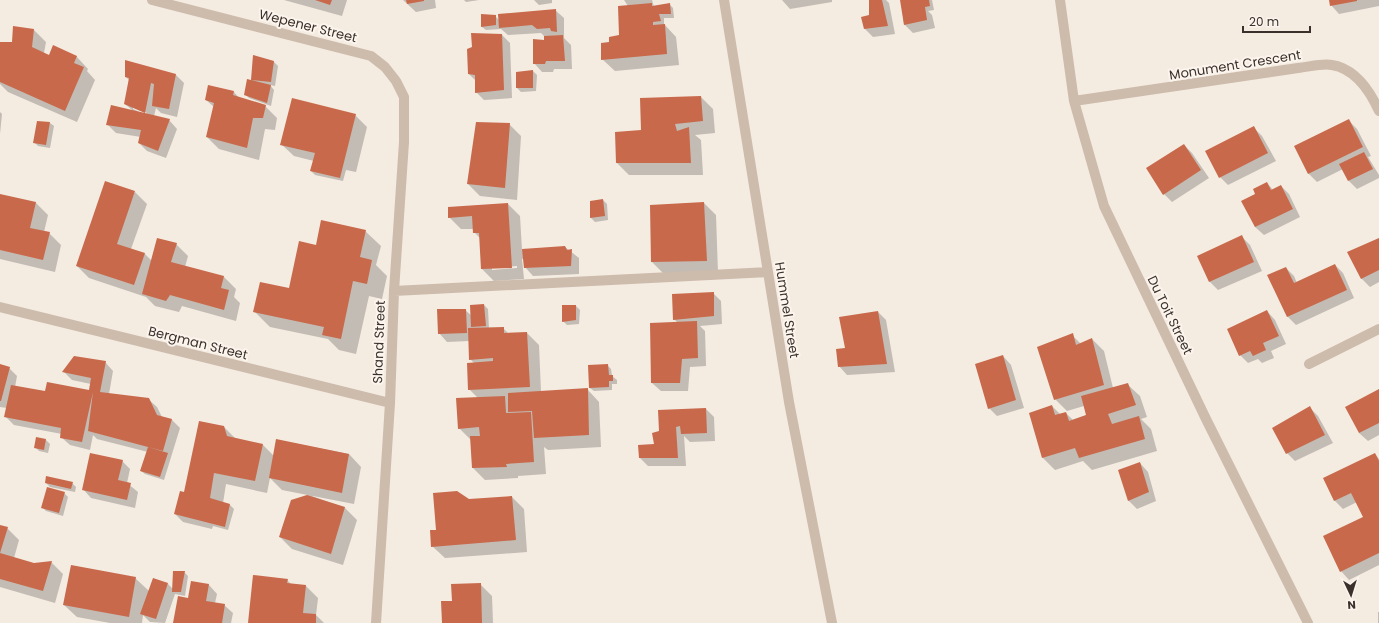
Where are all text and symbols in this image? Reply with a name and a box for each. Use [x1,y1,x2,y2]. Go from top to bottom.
street label: Wepener Street [257,5,359,47]
scale bar [1243,8,1310,34]
text: 20 m [1249,13,1279,30]
street label: Monument Crescent [1168,45,1302,85]
street label: Hummel Street [770,261,804,360]
street label: Du Toit Street [1143,272,1197,358]
street label: Shand Street [368,300,390,384]
street label: Bergman Street [146,321,250,365]
north arrow [1331,575,1371,615]
text: N [1347,597,1356,613]

